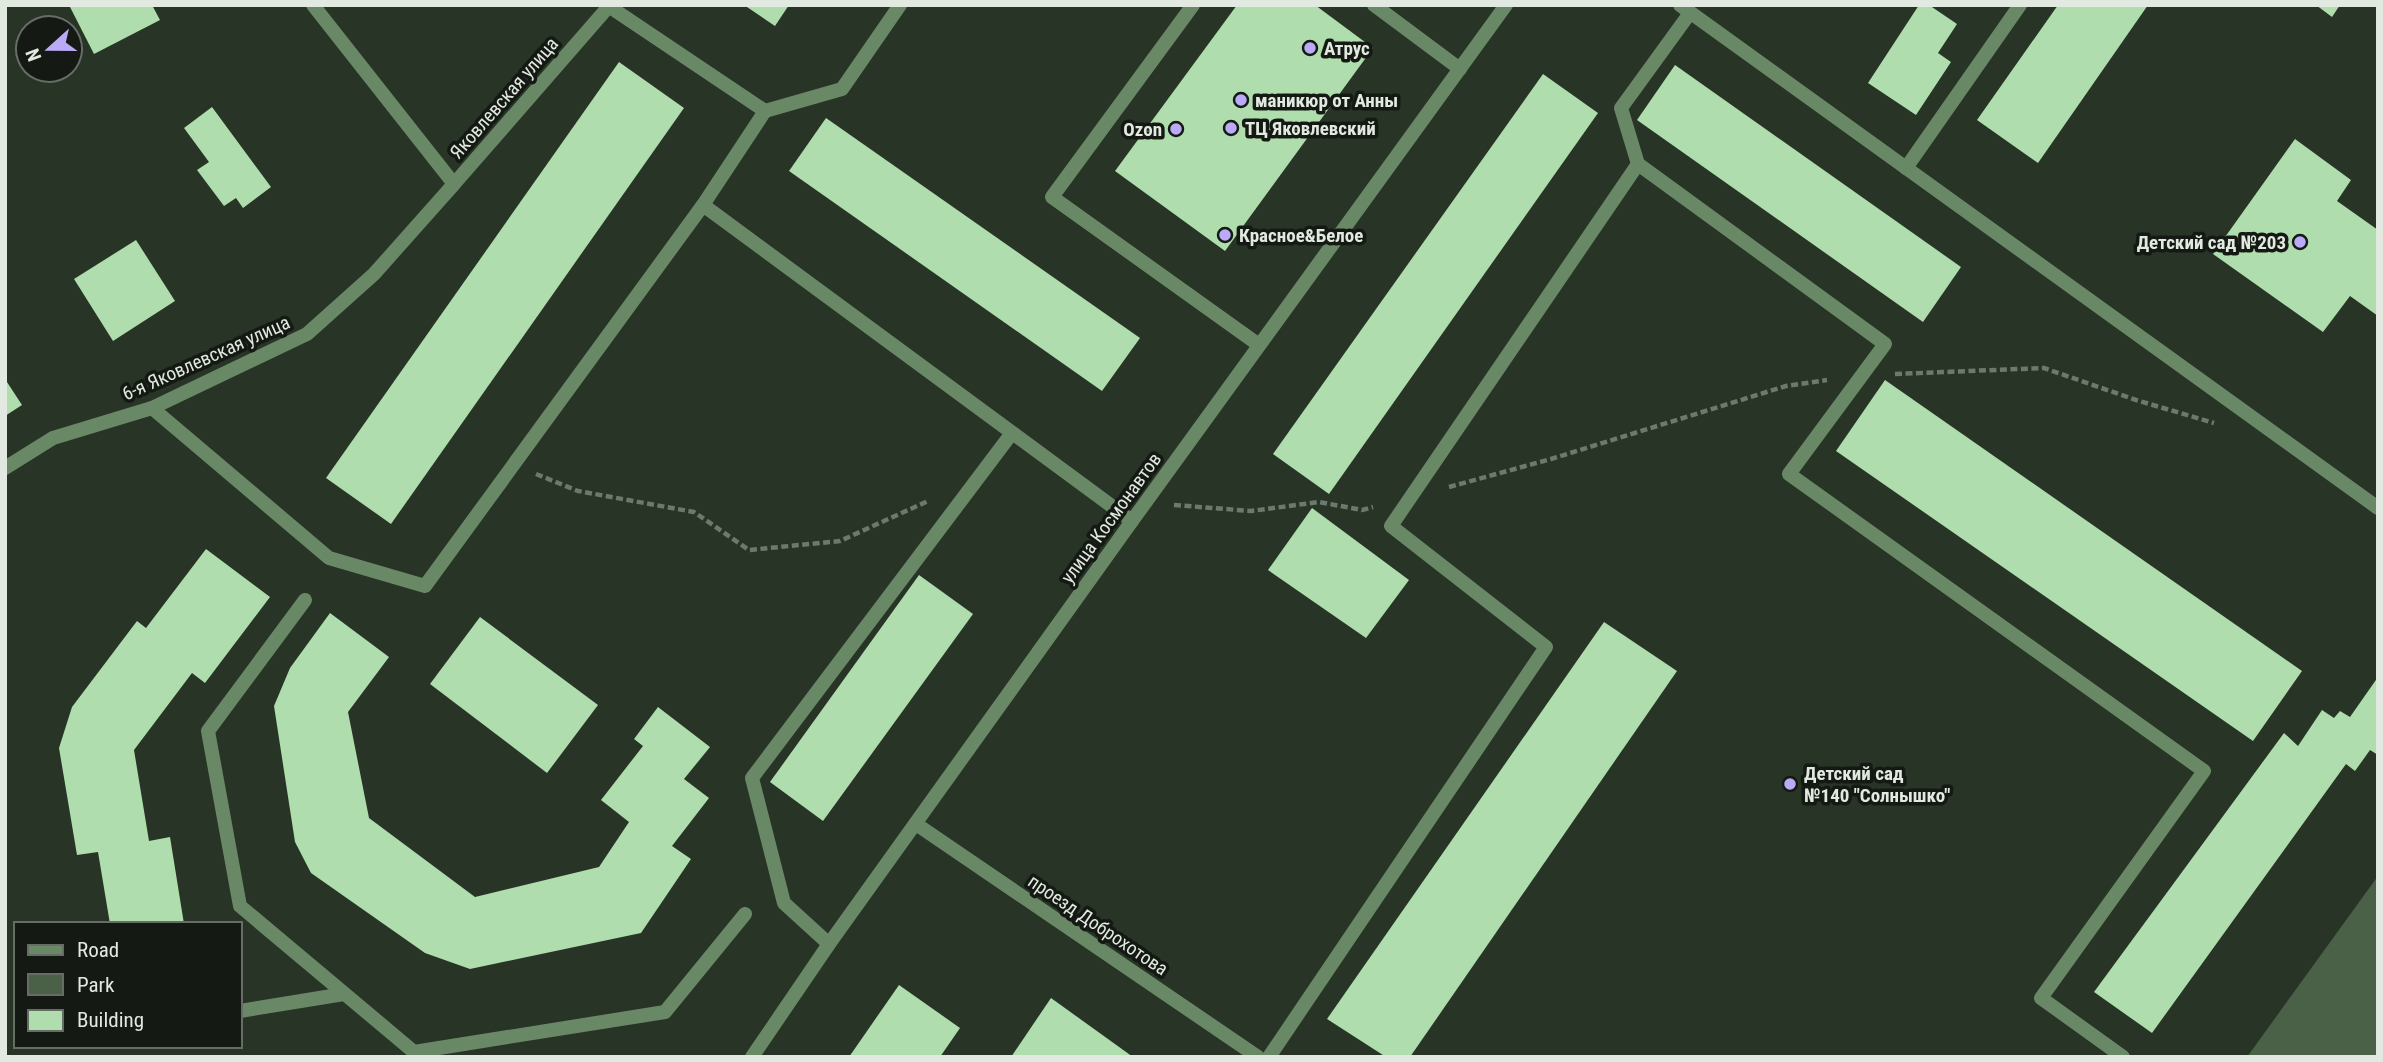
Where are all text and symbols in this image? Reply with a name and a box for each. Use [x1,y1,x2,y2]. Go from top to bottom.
north arrow [14,14,84,84]
street label: Яковлевская улица [445,33,563,163]
place label: Атрус [1324,37,1370,60]
marker: Атрус [1302,40,1318,56]
text: N [21,45,46,64]
place label: маникюр от Анны [1255,89,1398,112]
marker: маникюр от Анны [1233,92,1249,108]
place label: ТЦ Яковлевский [1245,117,1376,140]
place label: Ozon [1123,118,1162,141]
marker: ТЦ Яковлевский [1223,120,1239,136]
marker: Ozon [1168,121,1184,137]
place label: Красное&Белое [1239,224,1363,247]
marker: Красное&Белое [1217,227,1233,243]
place label: Детский сад №203 [2137,231,2286,254]
marker: Детский сад №203 [2292,234,2308,250]
street label: 6-я Яковлевская улица [119,311,293,405]
street label: улица Космонавтов [1056,448,1166,588]
place label: Детский сад №140 "Солнышко" [1804,762,1950,807]
marker: Детский сад №140 "Солнышко" [1782,776,1798,792]
street label: проезд Доброхотова [1024,870,1172,980]
legend [14,922,242,1048]
text: Road [77,938,119,962]
text: Park [77,973,115,997]
text: Building [77,1008,144,1032]

